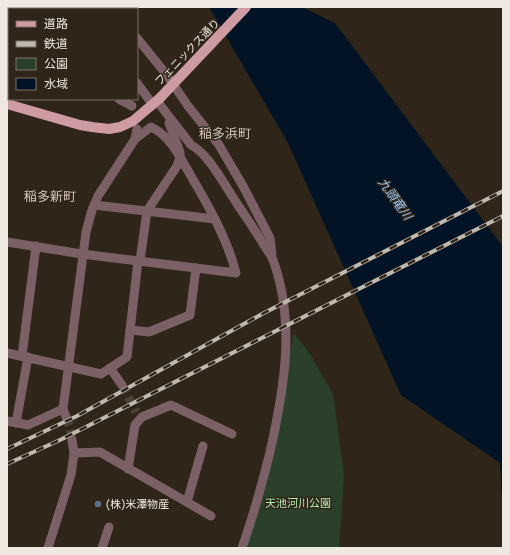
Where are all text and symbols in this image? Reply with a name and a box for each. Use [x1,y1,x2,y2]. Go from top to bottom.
legend [8,8,138,100]
text: 道路 [44,16,68,32]
street label: フェニックス通り [152,16,222,88]
text: 鉄道 [44,36,68,52]
text: 公園 [44,56,68,72]
text: 水域 [44,76,68,92]
district label: 稲多浜町 [199,125,251,142]
water label: 九頭竜川 [374,175,417,225]
district label: 稲多新町 [24,188,76,205]
park label: 天池河川公園 [265,496,331,510]
place label: (株)米澤物産 [106,497,169,511]
marker: (株)米澤物産 [93,499,103,509]

